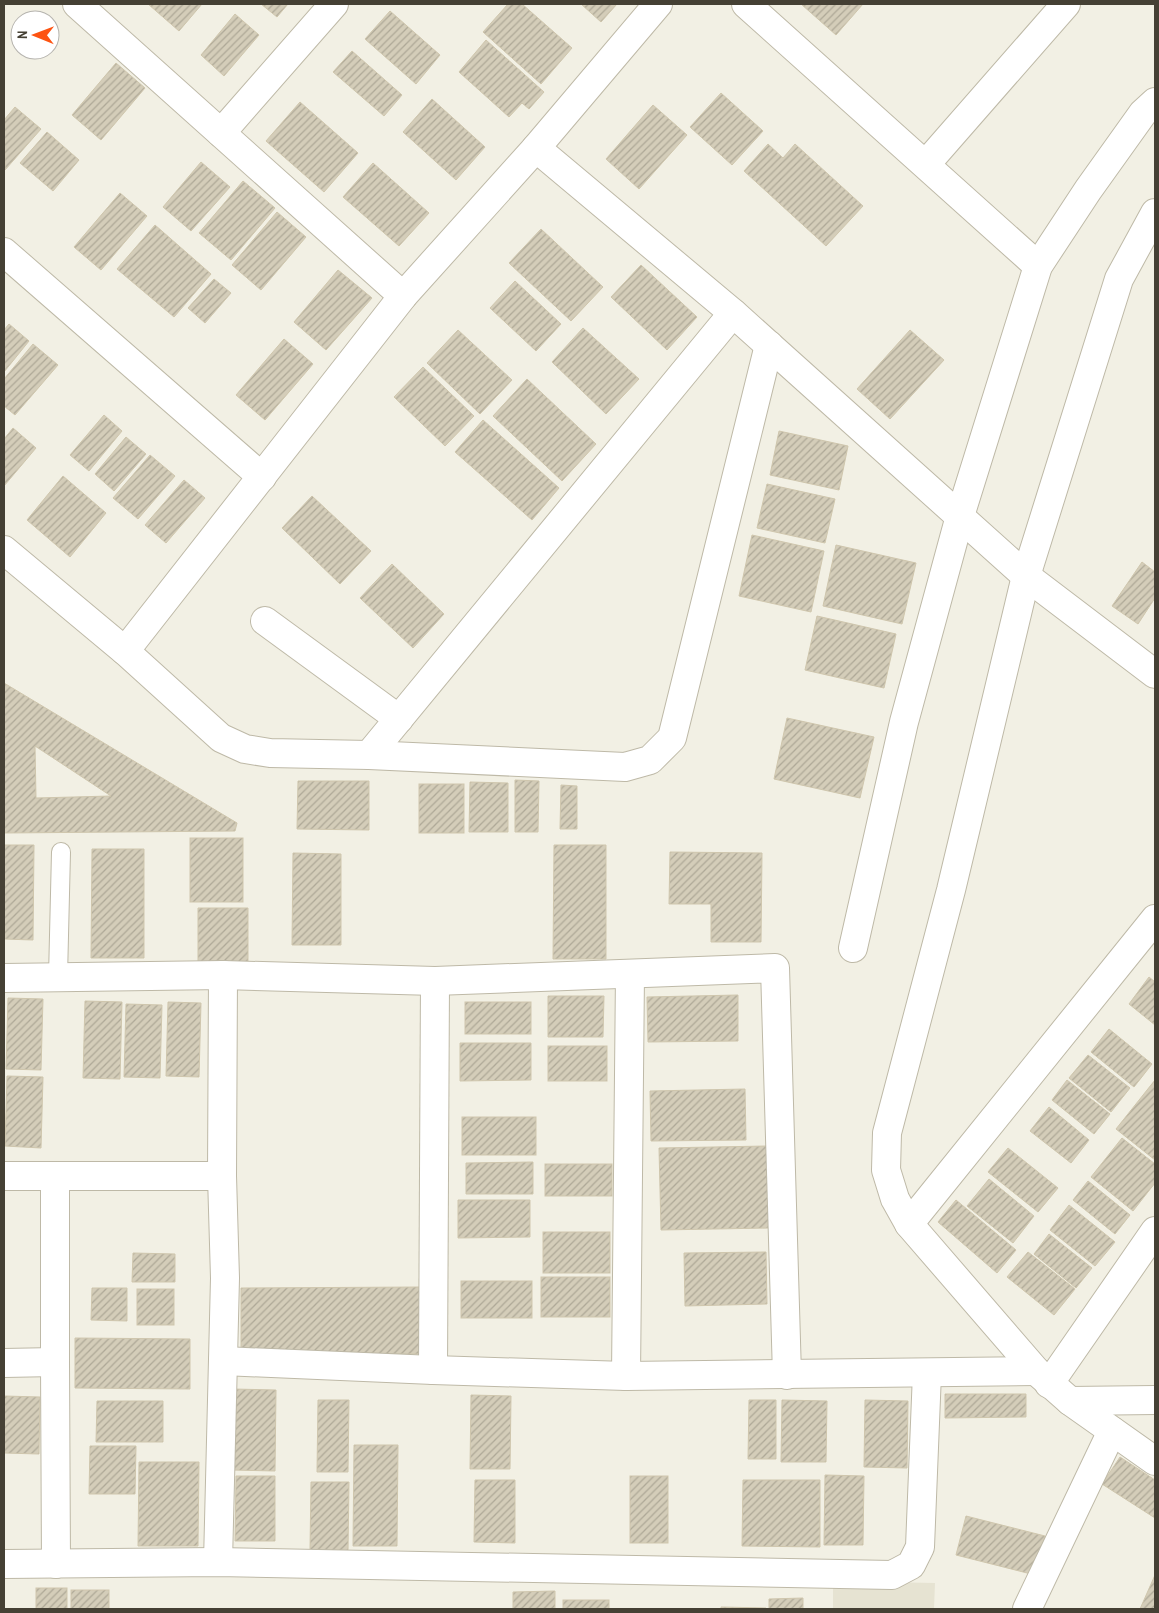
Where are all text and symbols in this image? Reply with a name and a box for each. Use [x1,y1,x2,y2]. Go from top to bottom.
north arrow [10,10,60,60]
text: N [13,30,31,39]

